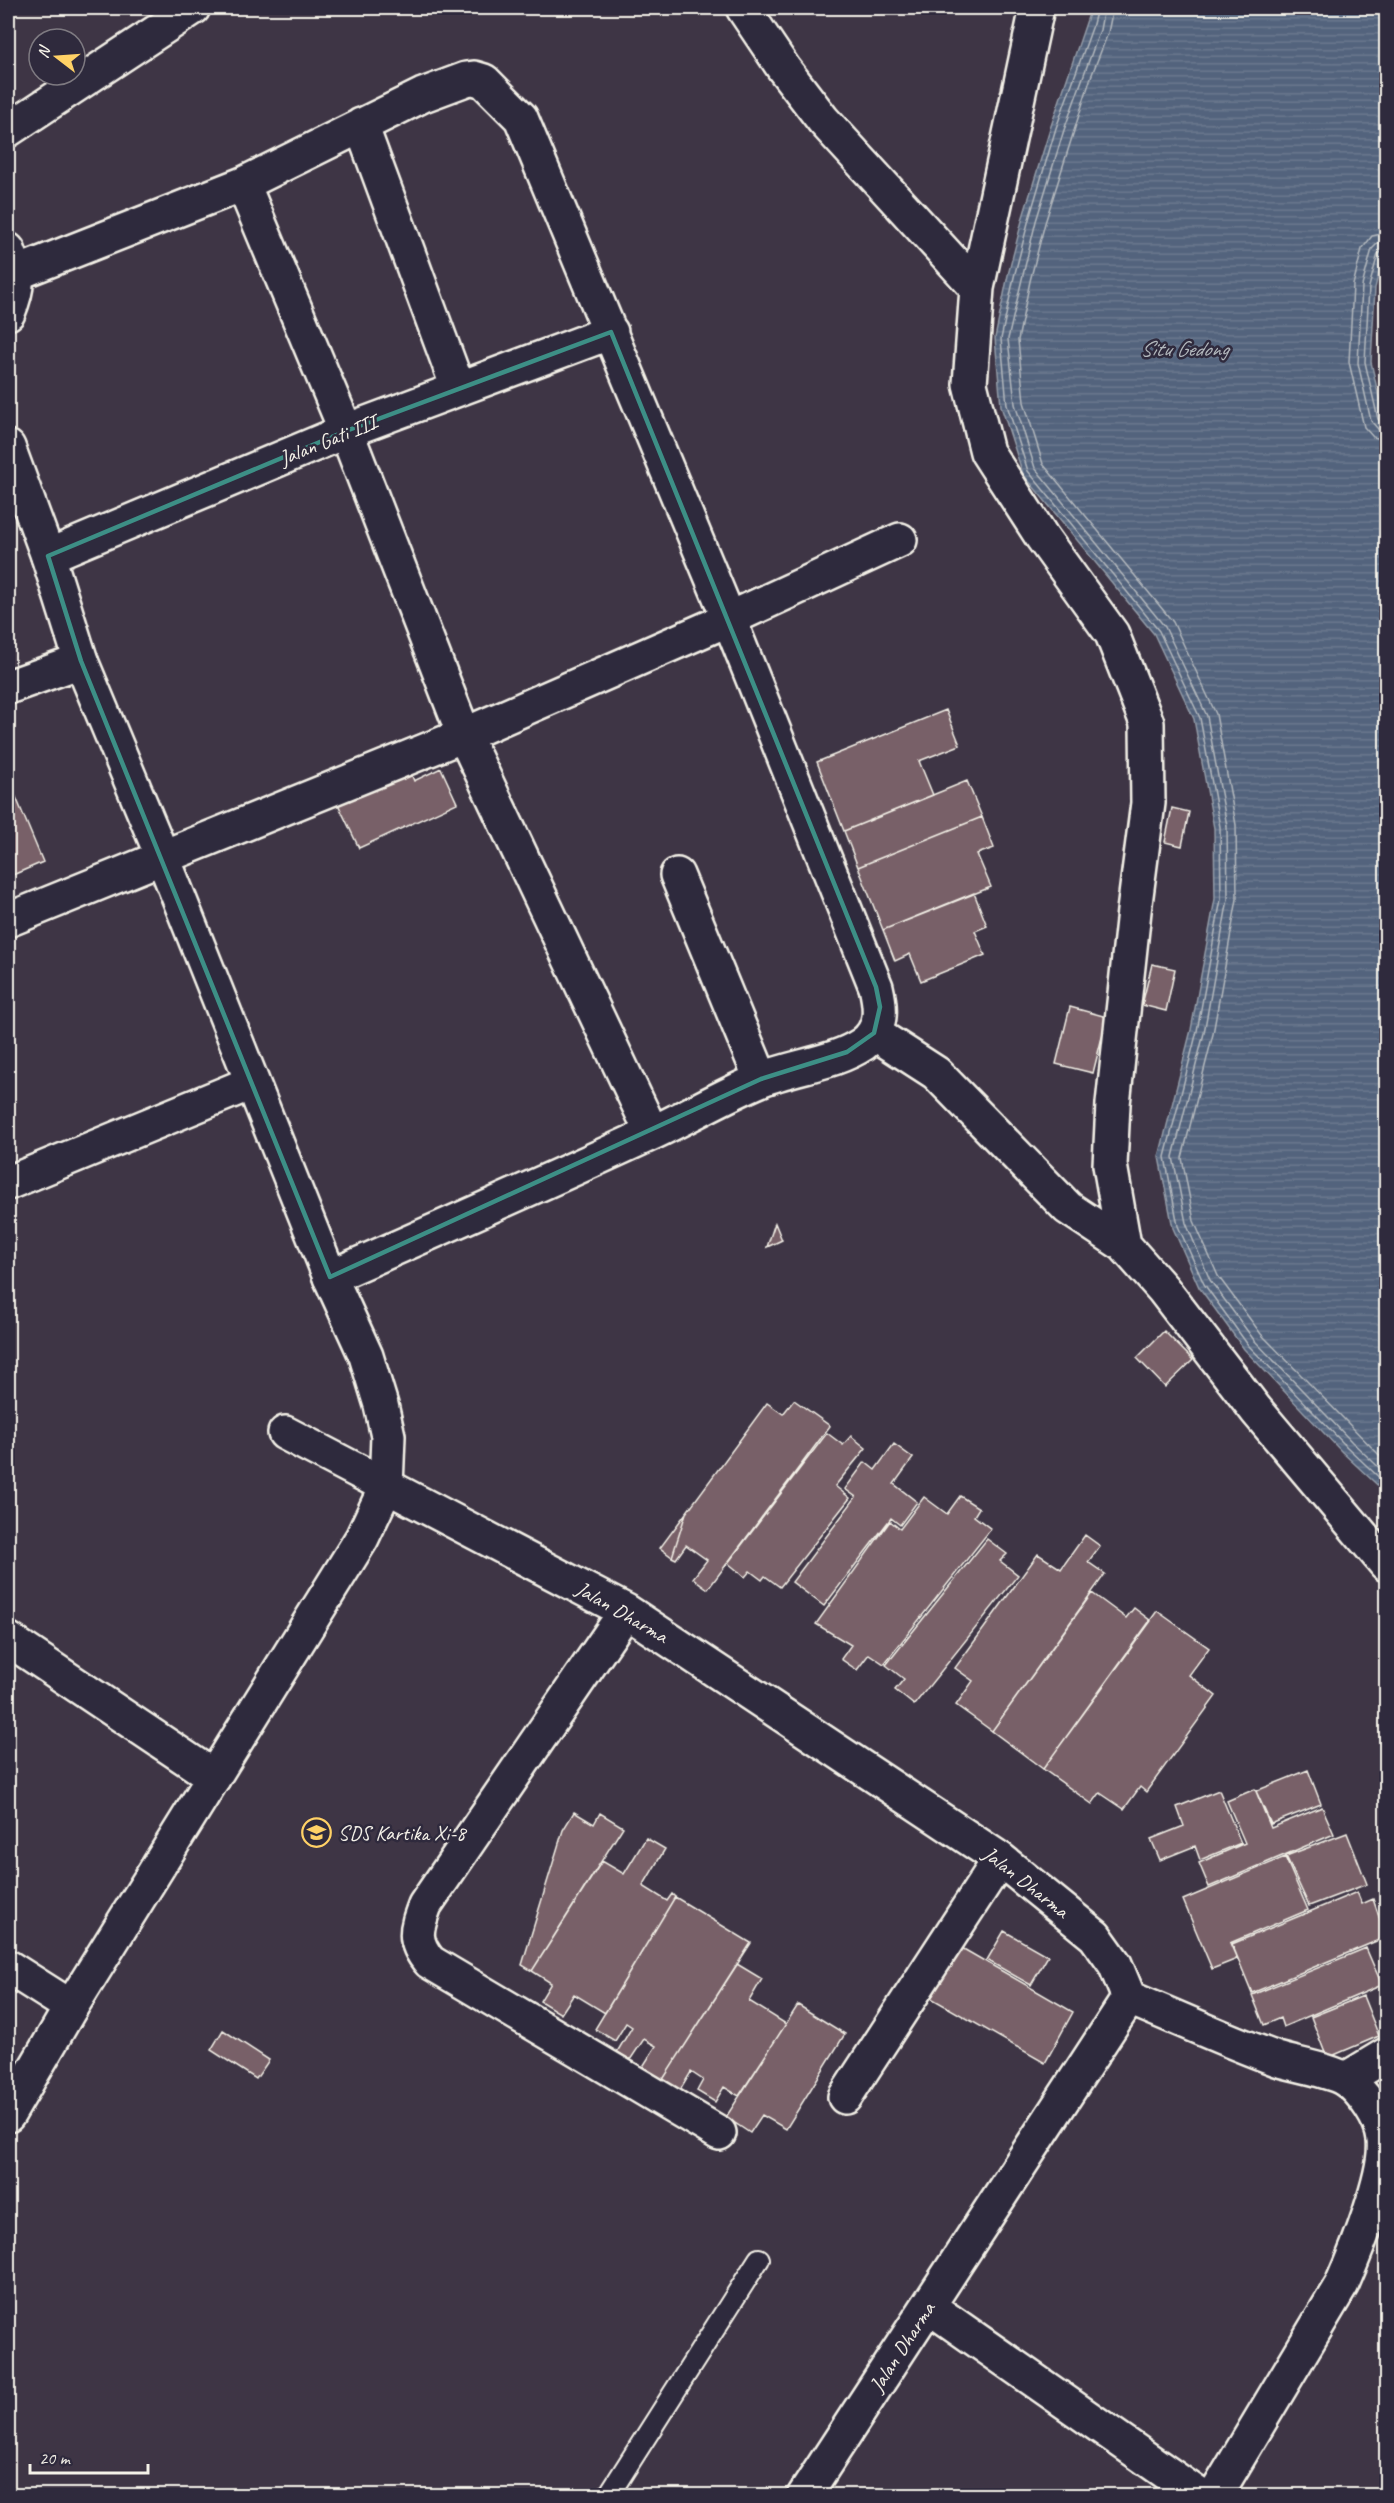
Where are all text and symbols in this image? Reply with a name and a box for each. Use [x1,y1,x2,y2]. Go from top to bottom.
north arrow [27,27,87,87]
text: N [33,42,56,61]
water label: Situ Gedong [1140,335,1231,363]
street label: Jalan Gati III [275,407,385,472]
street label: Jalan Dharma [571,1575,674,1650]
school or university icon: SDS Kartika Xi-8 [301,1817,333,1849]
place label: SDS Kartika Xi-8 [338,1820,468,1846]
street label: Jalan Dharma [977,1840,1076,1925]
street label: Jalan Dharma [863,2296,942,2398]
scale bar [30,2437,148,2475]
text: 20 m [39,2447,72,2469]

